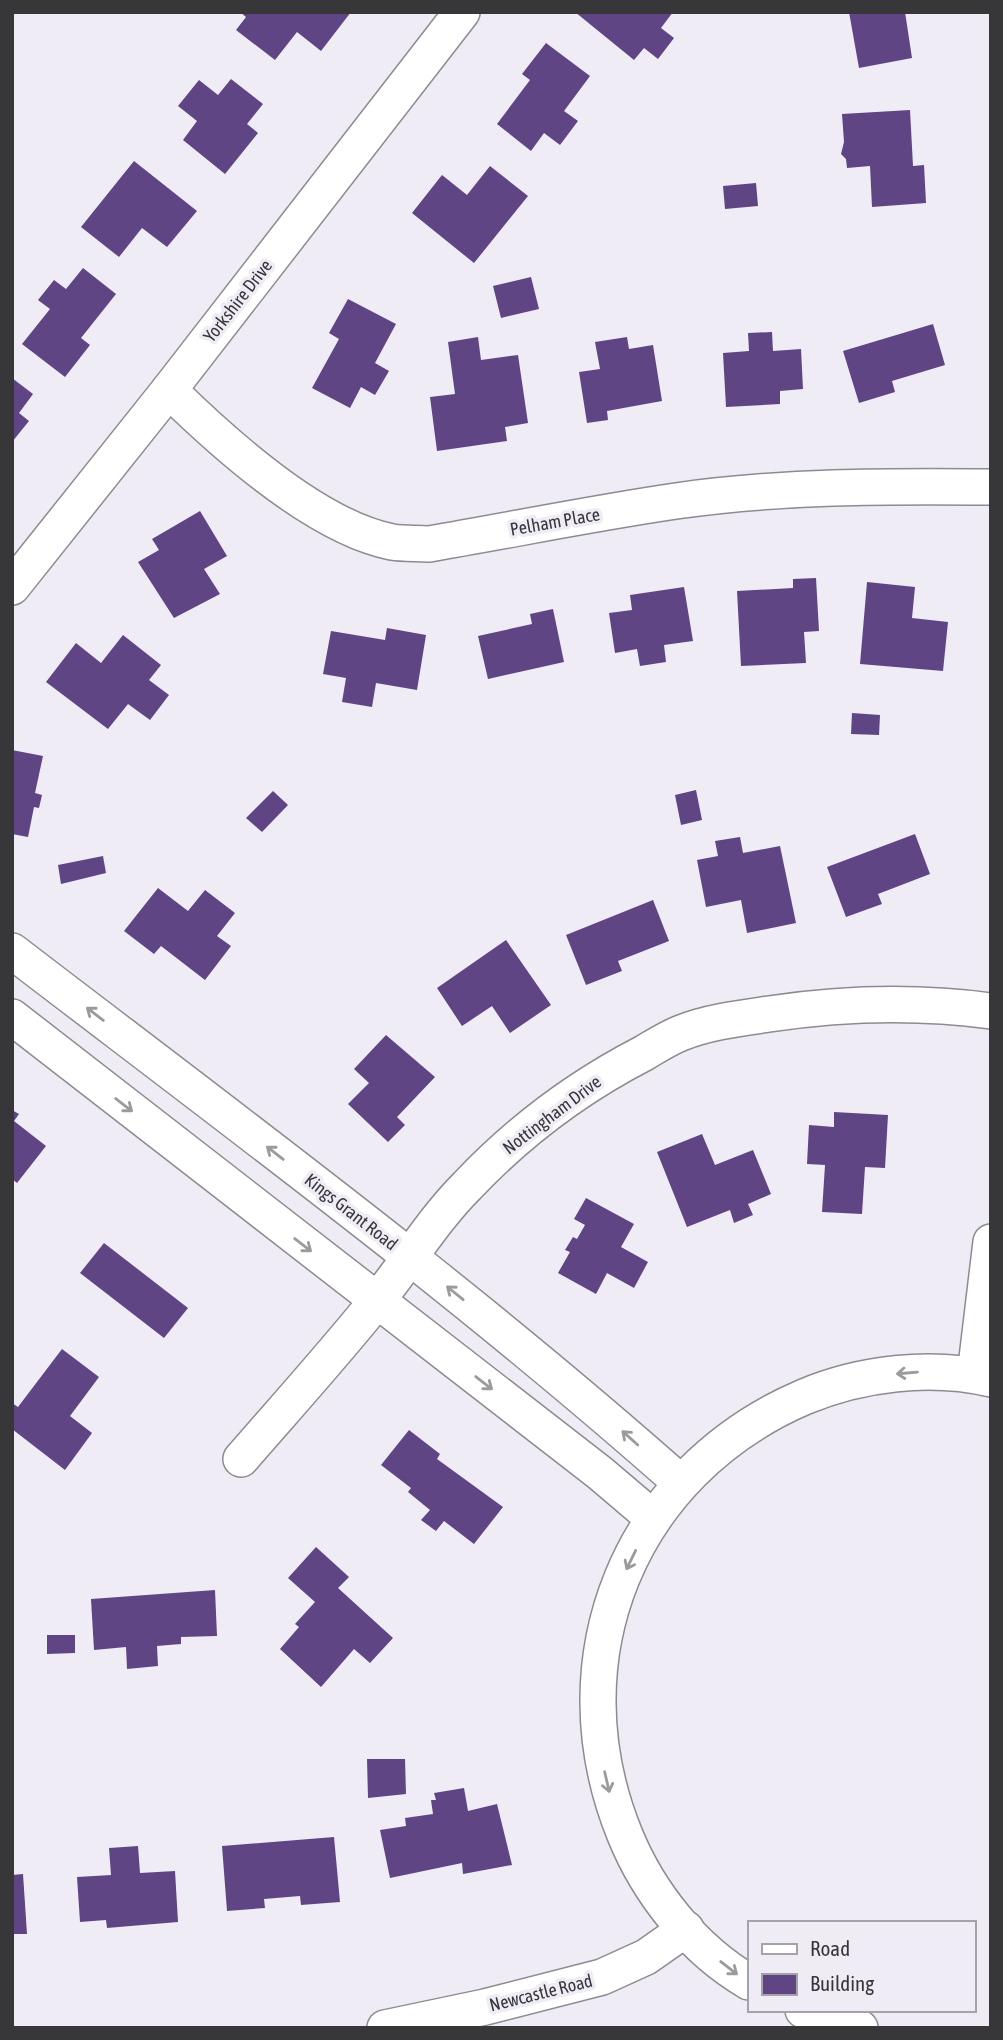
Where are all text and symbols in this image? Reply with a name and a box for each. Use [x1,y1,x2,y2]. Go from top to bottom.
street label: Yorkshire Drive [199,255,276,346]
street label: Pelham Place [508,503,601,540]
one-way arrow [87,1007,105,1022]
street label: Nottingham Drive [498,1071,605,1158]
one-way arrow [114,1097,133,1112]
one-way arrow [267,1146,285,1161]
street label: Kings Grant Road [301,1169,402,1254]
one-way arrow [294,1237,312,1252]
one-way arrow [446,1286,464,1301]
one-way arrow [896,1367,918,1380]
one-way arrow [474,1376,492,1391]
one-way arrow [622,1430,640,1446]
one-way arrow [623,1550,637,1570]
one-way arrow [601,1770,615,1793]
legend [748,1921,975,2012]
text: Road [810,1936,850,1960]
one-way arrow [720,1960,738,1976]
street label: Newcastle Road [487,1970,595,2015]
text: Building [810,1971,874,1995]

